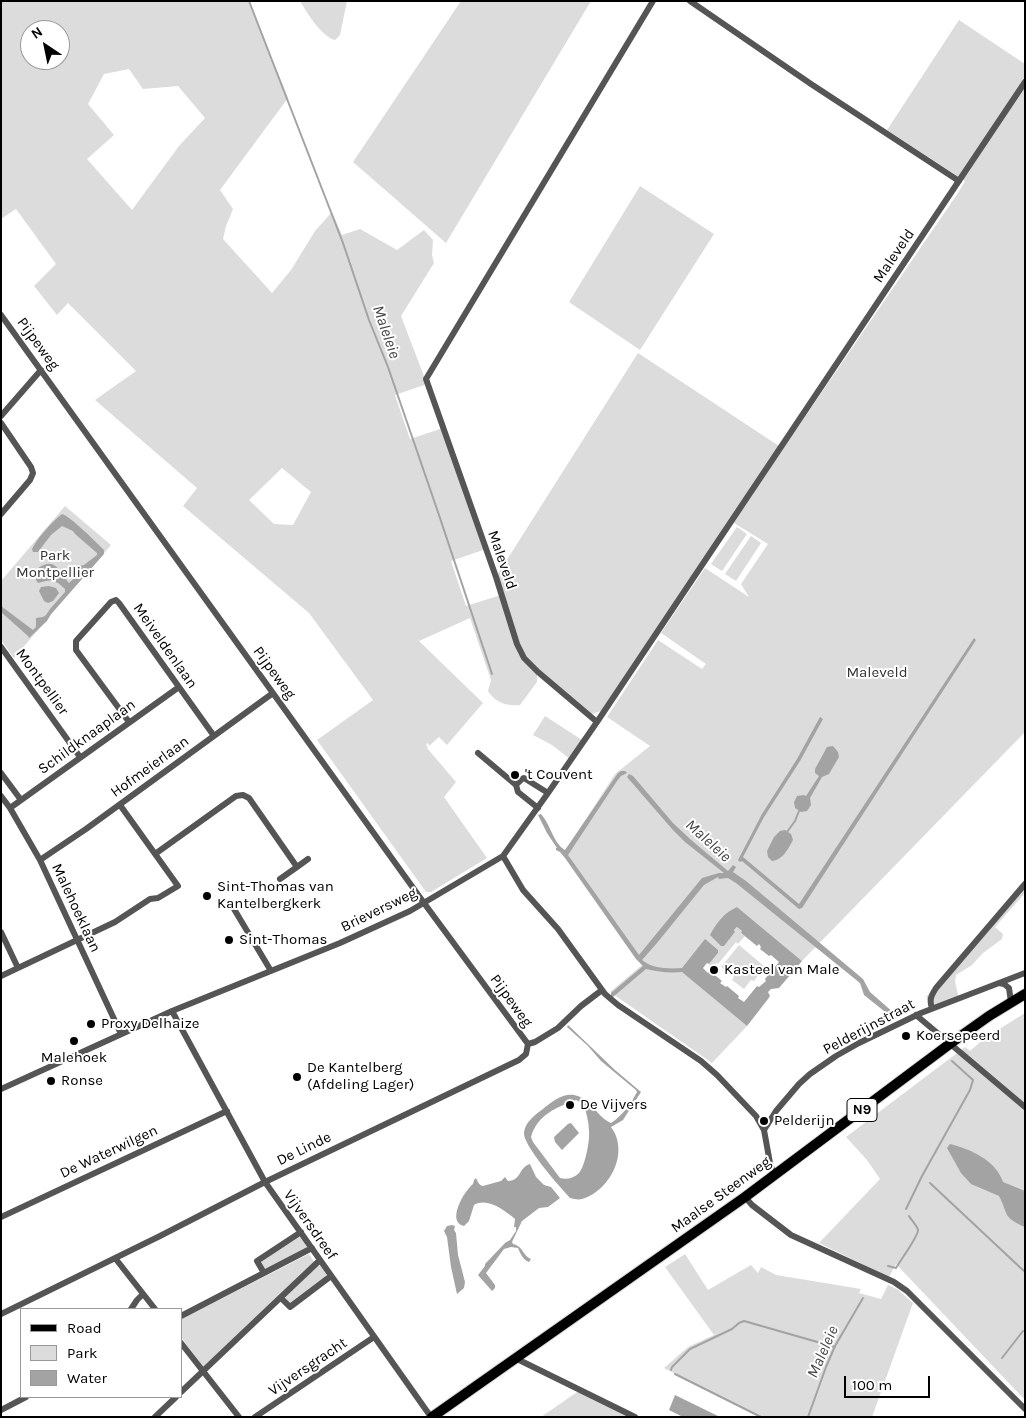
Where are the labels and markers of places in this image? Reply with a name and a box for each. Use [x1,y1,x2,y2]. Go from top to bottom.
place label: 't Couvent [525,766,593,784]
marker: 't Couvent [509,769,521,781]
place label: Sint-Thomas van Kantelbergkerk [217,878,334,913]
marker: Sint-Thomas van Kantelbergkerk [201,890,213,902]
place label: Sint-Thomas [239,931,327,949]
marker: Sint-Thomas [223,934,235,946]
place label: Kasteel van Male [724,961,839,979]
marker: Kasteel van Male [708,964,720,976]
place label: Proxy Delhaize [101,1015,200,1033]
marker: Proxy Delhaize [85,1018,97,1030]
place label: Koersepeerd [916,1027,1001,1045]
marker: Koersepeerd [900,1030,912,1042]
marker: Malehoek [68,1035,80,1047]
place label: Malehoek [41,1049,107,1067]
place label: De Kantelberg (Afdeling Lager) [307,1059,414,1094]
marker: De Kantelberg (Afdeling Lager) [291,1071,303,1083]
place label: Ronse [61,1072,103,1090]
marker: Ronse [45,1075,57,1087]
place label: De Vijvers [580,1096,647,1114]
marker: De Vijvers [564,1099,576,1111]
place label: Pelderijn [774,1112,834,1130]
marker: Pelderijn [758,1115,770,1127]

